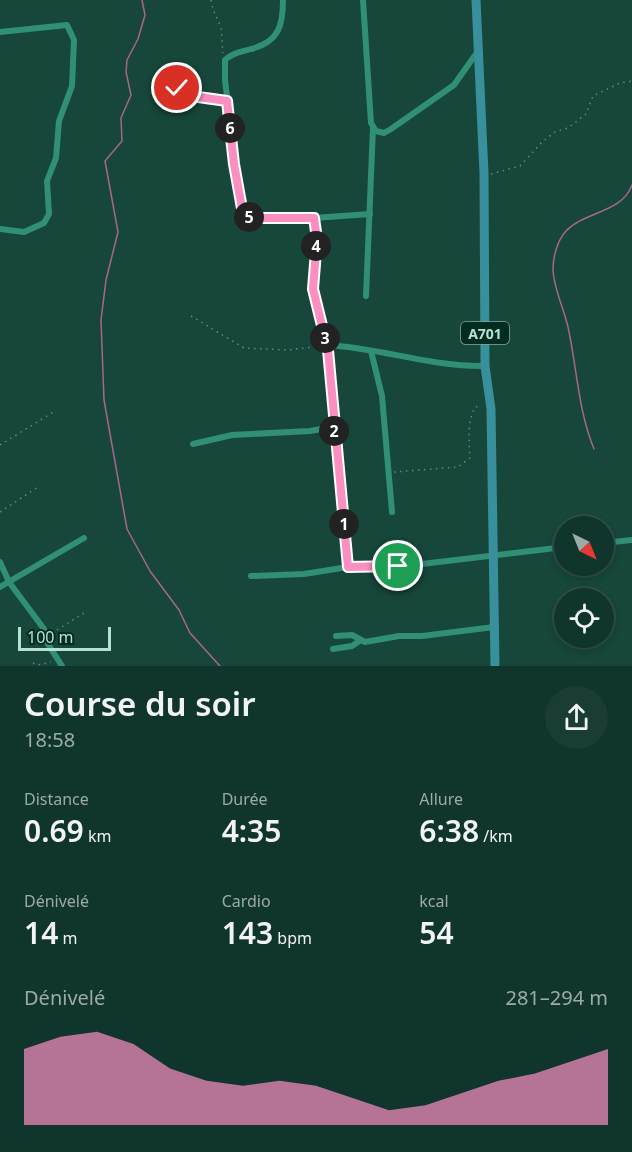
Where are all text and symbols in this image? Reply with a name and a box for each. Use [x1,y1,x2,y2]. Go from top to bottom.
pin [151,62,202,113]
icon: check [160,71,193,104]
pin: 6 [215,113,245,143]
text: 6 [225,117,235,139]
pin: 5 [234,202,264,232]
text: 5 [244,206,254,228]
pin: 4 [301,231,331,261]
text: 4 [311,235,321,257]
road number: A701 [461,322,509,344]
pin: 3 [310,323,340,353]
text: 3 [320,327,330,349]
pin: 2 [319,416,349,446]
text: 2 [329,420,339,442]
pin: 1 [329,509,359,539]
text: 1 [339,513,349,535]
north arrow [554,516,614,576]
map controls [554,516,614,648]
pin [372,540,423,591]
icon: arrive [381,549,414,582]
button: locate [554,588,614,648]
scale bar [18,624,111,652]
text: 100 m [27,626,74,648]
text: Course du soir [24,681,256,726]
button: share [545,686,608,749]
text: 18:58 [24,726,75,753]
text: Distance [24,788,89,810]
text: Durée [222,788,268,810]
text: Allure [419,788,463,810]
text: 0.69 [24,810,84,851]
text: 4:35 [222,810,281,851]
text: 6:38 [419,810,479,851]
text: km [84,825,111,847]
text: /km [479,825,513,847]
text: Dénivelé [24,890,89,912]
text: Cardio [222,890,271,912]
text: kcal [419,890,449,912]
text: 14 [24,912,58,953]
text: 143 [222,912,273,953]
text: 54 [419,912,454,953]
text: m [58,927,77,949]
text: bpm [273,927,312,949]
text: Dénivelé [24,984,105,1011]
text: 281–294 m [505,984,608,1011]

